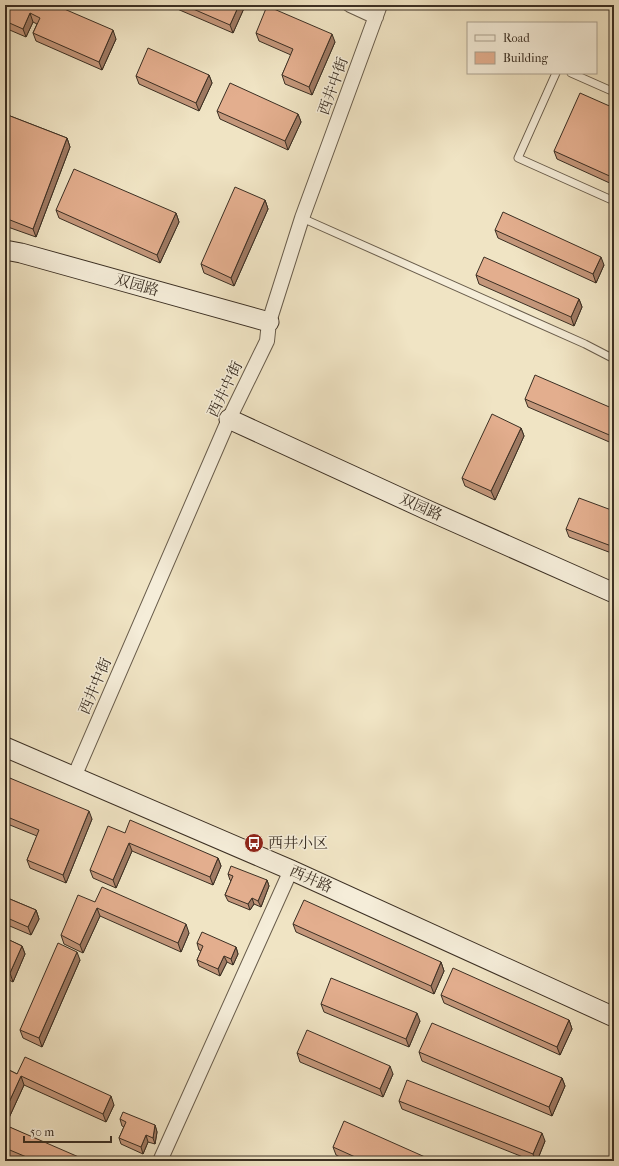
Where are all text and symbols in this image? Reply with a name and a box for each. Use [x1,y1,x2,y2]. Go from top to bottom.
legend [467,22,597,74]
text: Road [503,31,530,45]
text: Building [503,51,548,65]
street label: 西井中街 [314,55,352,117]
street label: 双园路 [113,270,161,300]
street label: 西井中街 [204,358,246,420]
street label: 双园路 [397,490,445,524]
street label: 西井中街 [75,655,115,717]
bus stop icon: 西井小区 [243,832,265,854]
place label: 西井小区 [268,834,328,852]
street label: 西井路 [287,862,335,896]
scale bar [24,1118,111,1144]
text: 50 m [30,1125,54,1139]

